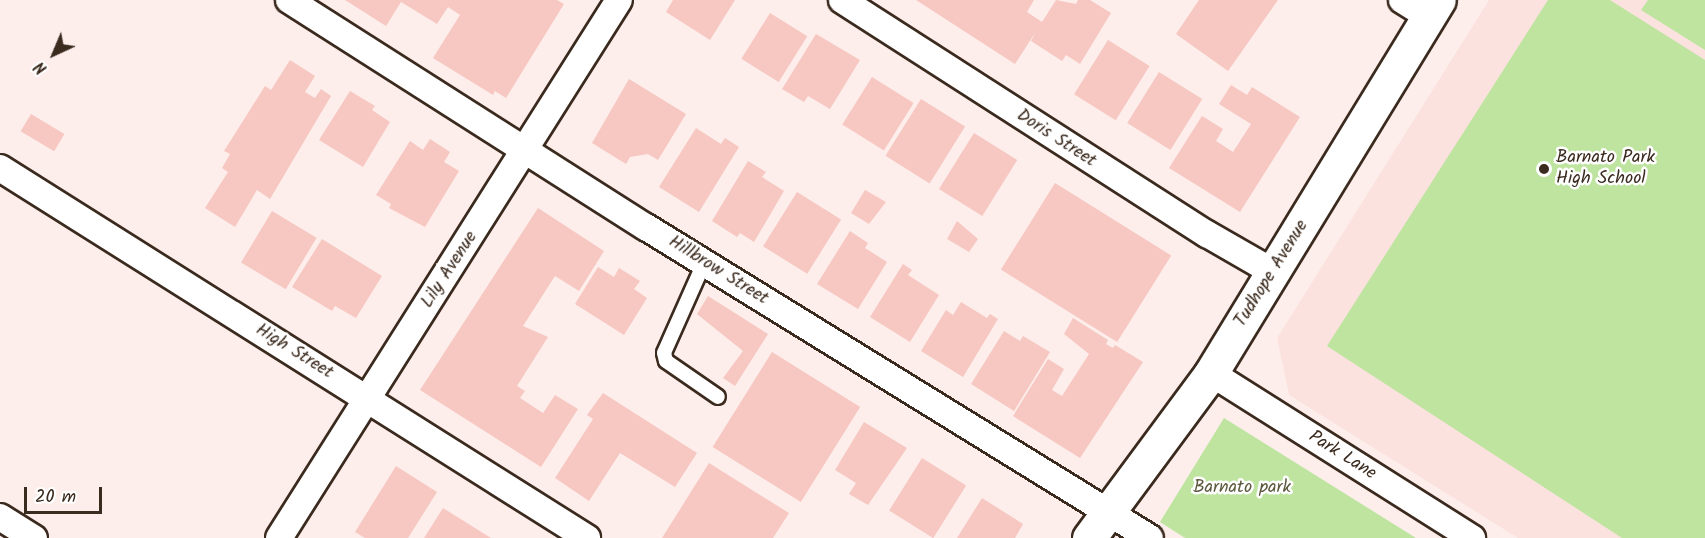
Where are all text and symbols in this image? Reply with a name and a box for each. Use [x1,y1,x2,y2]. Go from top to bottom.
north arrow [24,24,84,84]
text: N [29,55,53,80]
street label: Doris Street [1012,105,1100,173]
place label: Barnato Park High School [1556,148,1655,190]
marker: Barnato Park High School [1537,162,1551,176]
street label: Tudhope Avenue [1231,217,1313,331]
street label: Lily Avenue [417,228,483,312]
street label: Hillbrow Street [664,232,772,310]
street label: High Street [251,320,337,384]
street label: Park Lane [1304,427,1380,485]
scale bar [27,475,105,513]
park label: Barnato park [1193,477,1291,499]
text: 20 m [35,483,76,512]

